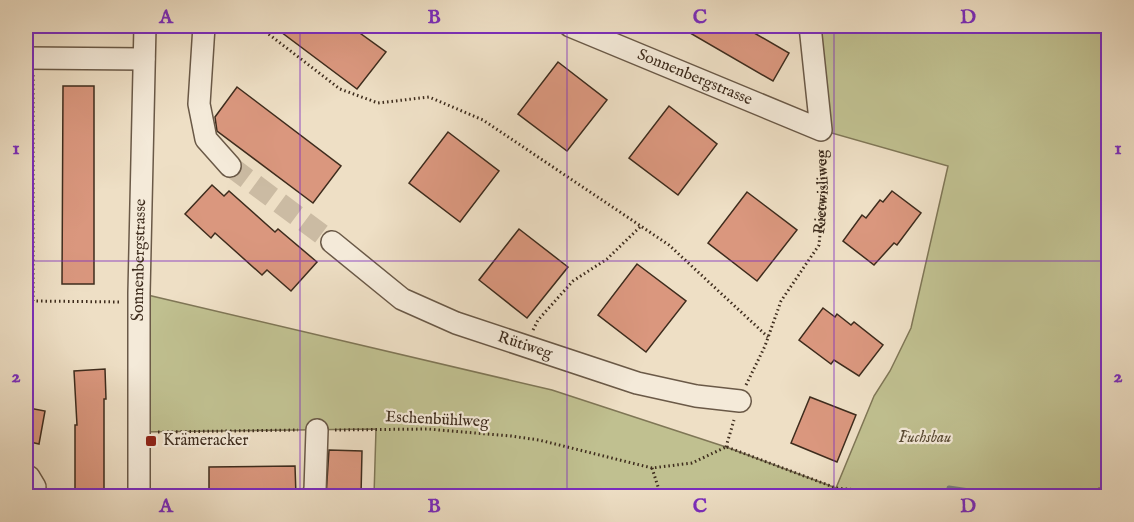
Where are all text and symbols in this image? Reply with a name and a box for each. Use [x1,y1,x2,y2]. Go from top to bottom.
text: A [158,5,174,30]
text: B [427,5,441,30]
text: C [693,5,707,30]
text: D [960,5,976,30]
street label: Sonnenbergstrasse [634,45,755,110]
text: 1 [12,136,20,161]
text: 1 [1114,136,1122,161]
street label: Rietwisliweg [810,149,834,235]
street label: Sonnenbergstrasse [129,198,151,321]
street label: Rütiweg [495,327,555,364]
text: 2 [11,364,21,389]
text: 2 [1113,364,1123,389]
street label: Eschenbühlweg [385,407,490,433]
park label: Fuchsbau [899,428,951,448]
place label: Krämeracker [163,431,248,451]
marker: Krämeracker [144,434,158,448]
text: A [158,494,174,519]
text: B [427,494,441,519]
text: C [693,494,707,519]
text: D [960,494,976,519]

